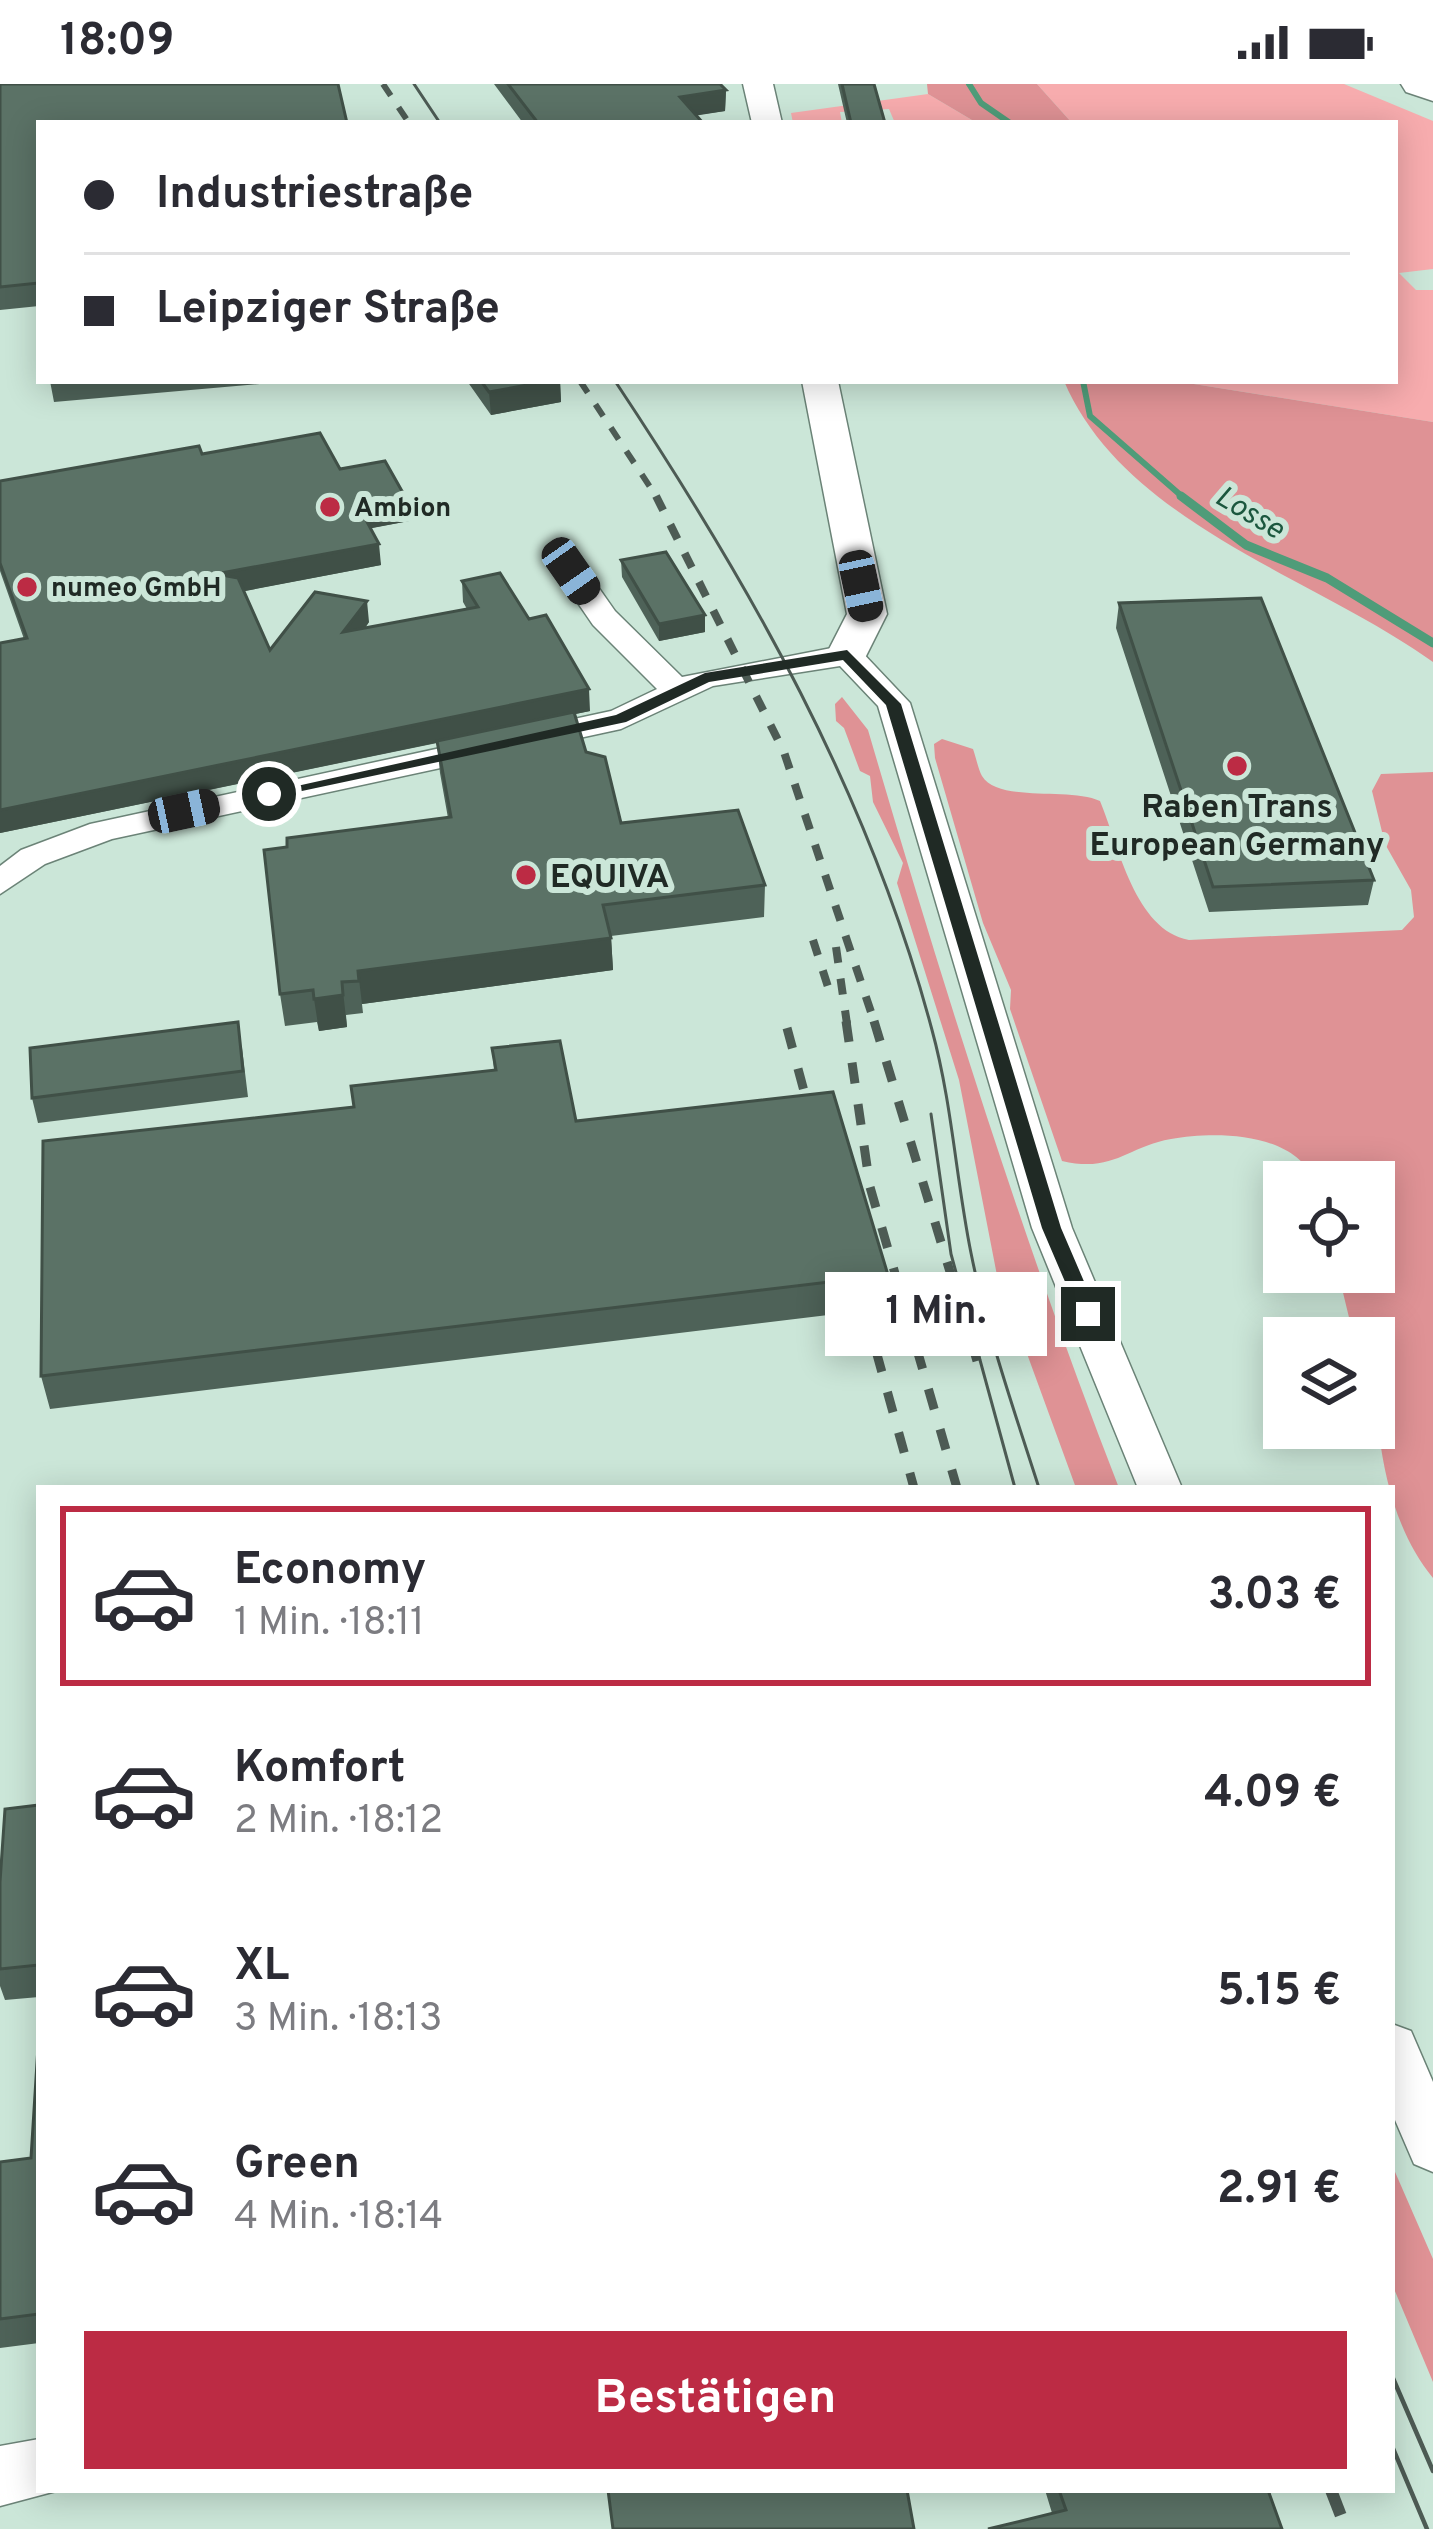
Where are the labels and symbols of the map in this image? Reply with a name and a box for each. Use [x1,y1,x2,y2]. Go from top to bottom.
water label: Losse [1208,479,1290,549]
place label: Ambion [354,492,451,526]
marker: Ambion [317,494,343,520]
car [536,531,606,611]
car [836,547,886,625]
place label: numeo GmbH [51,572,221,606]
marker: numeo GmbH [14,574,40,600]
marker: Raben Trans European Germany [1224,753,1250,779]
route start [242,767,296,821]
car [145,786,223,836]
place label: Raben Trans European Germany [1089,788,1385,868]
place label: EQUIVA [550,858,669,900]
marker: EQUIVA [513,862,539,888]
callout: 1 Min. [824,1272,1046,1356]
route end [1061,1287,1115,1341]

